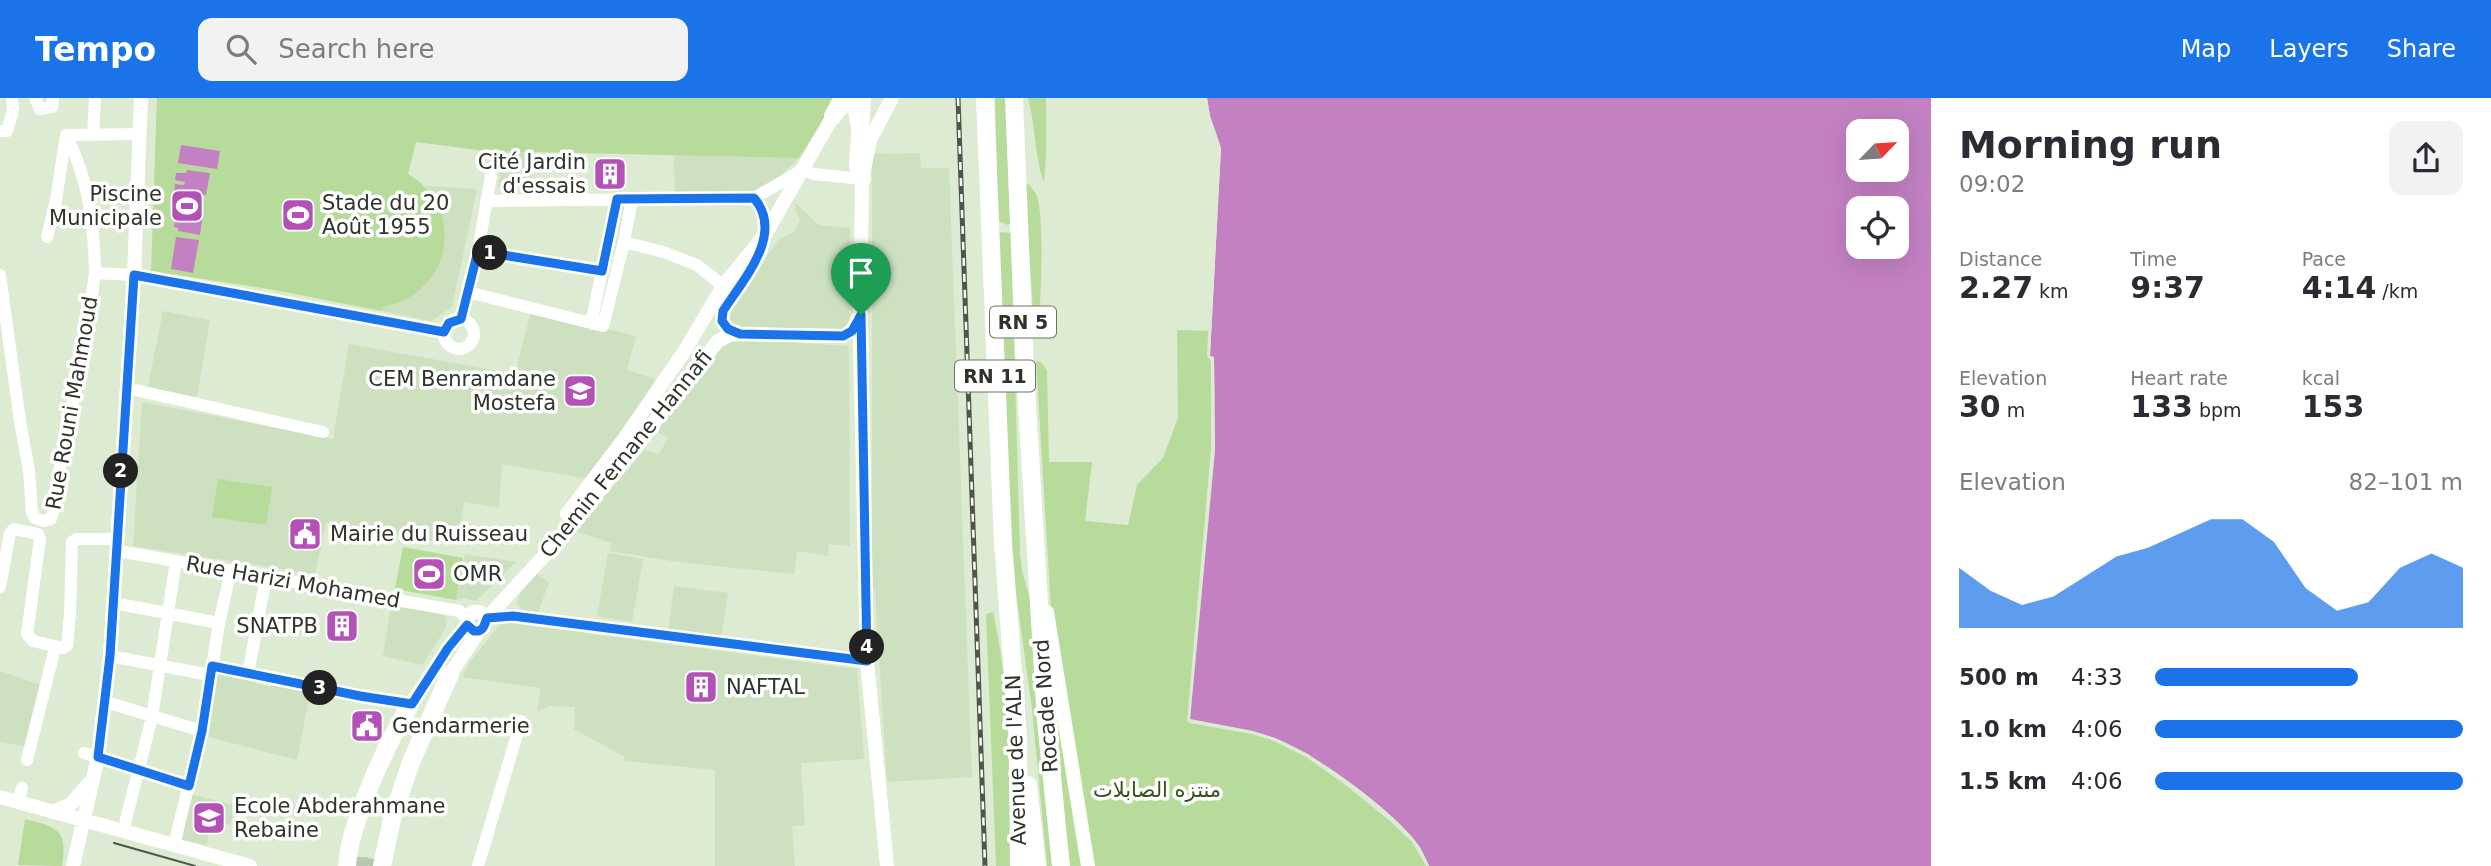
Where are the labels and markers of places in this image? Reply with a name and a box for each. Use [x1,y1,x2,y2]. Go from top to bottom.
place label: Cité Jardin d'essais [478,150,586,198]
building icon: Cité Jardin d'essais [591,155,629,193]
place label: Piscine Municipale [49,182,162,230]
sports icon: Piscine Municipale [168,187,206,225]
place label: Stade du 20 Août 1955 [322,191,449,239]
sports icon: Stade du 20 Août 1955 [279,196,317,234]
pin: 1 [472,236,508,270]
pin [831,243,891,315]
place label: CEM Benramdane Mostefa [368,367,556,415]
school or university icon: CEM Benramdane Mostefa [561,372,599,410]
pin: 2 [104,454,138,488]
public building icon: Mairie du Ruisseau [286,515,324,553]
place label: Mairie du Ruisseau [330,522,528,546]
sports icon: OMR [410,555,448,593]
place label: OMR [453,562,502,586]
building icon: SNATPB [323,607,361,645]
place label: SNATPB [236,614,318,638]
pin: 4 [850,630,884,664]
building icon: NAFTAL [682,668,720,706]
pin: 3 [302,670,338,706]
place label: NAFTAL [726,675,805,699]
public building icon: Gendarmerie [348,707,386,745]
place label: Gendarmerie [392,714,530,738]
place label: Ecole Abderahmane Rebaine [234,794,445,842]
school or university icon: Ecole Abderahmane Rebaine [190,799,228,837]

